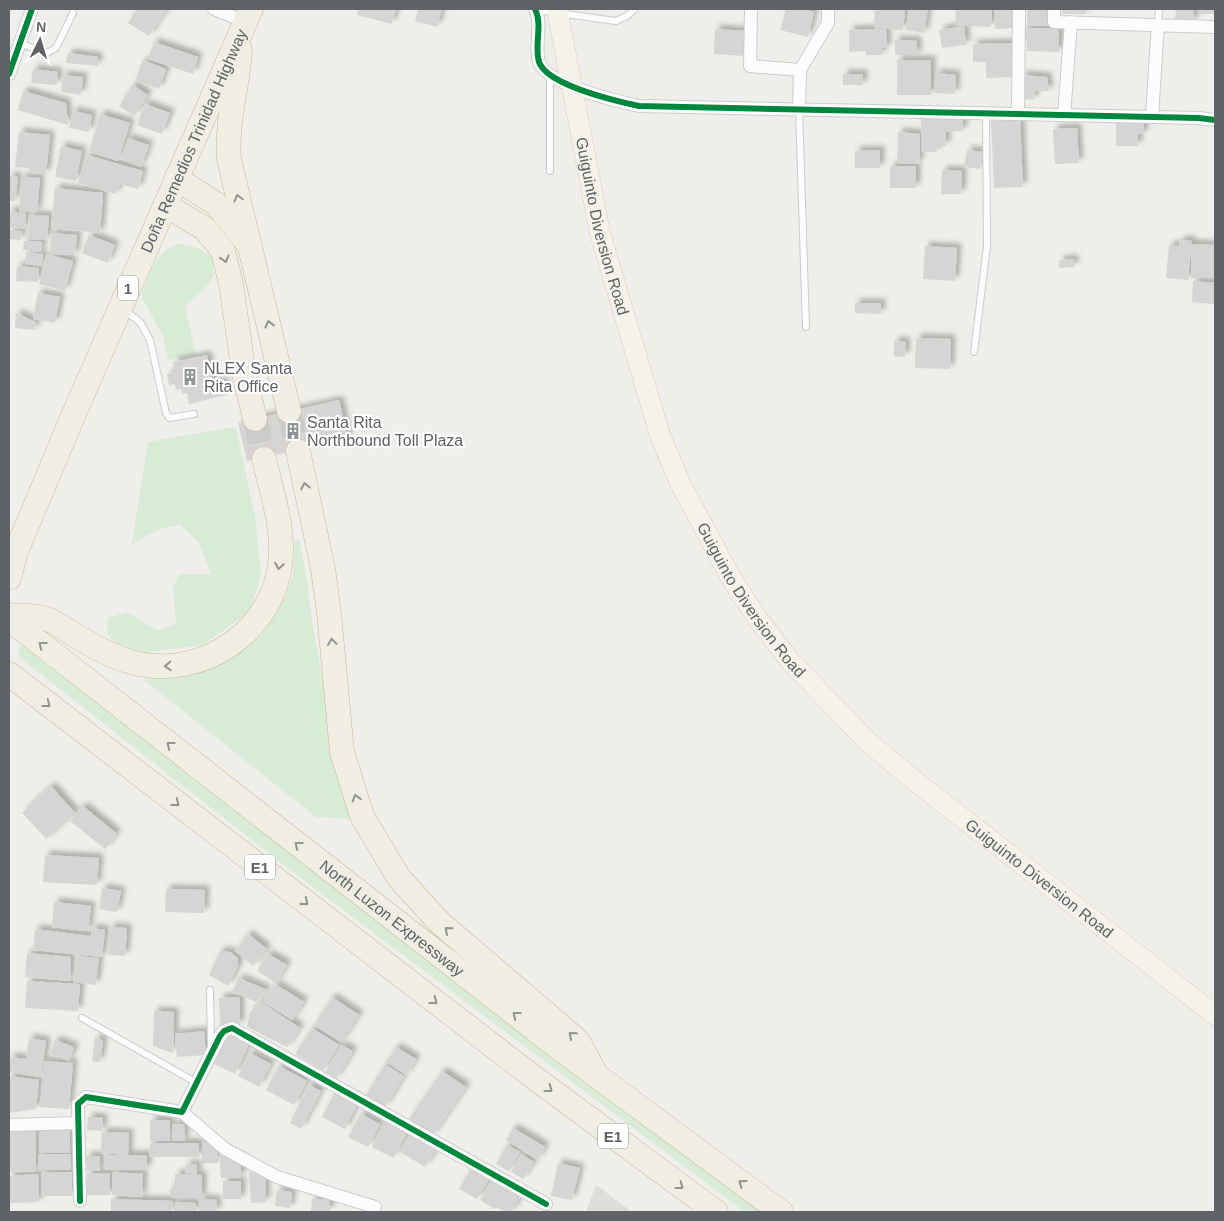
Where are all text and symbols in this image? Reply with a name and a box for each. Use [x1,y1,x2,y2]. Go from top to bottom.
north arrow [15,15,65,65]
text: N [35,19,47,35]
street label: Doña Remedios Trinidad Highway [137,26,250,255]
street label: Guiguinto Diversion Road [573,136,632,317]
one-way arrow [234,195,244,203]
one-way arrow [220,254,230,263]
road number: 1 [118,276,138,300]
one-way arrow [265,321,275,329]
place label: NLEX Santa Rita Office [204,360,292,395]
building icon: NLEX Santa Rita Office [180,367,200,387]
place label: Santa Rita Northbound Toll Plaza [307,414,463,449]
building icon: Santa Rita Northbound Toll Plaza [283,421,303,441]
one-way arrow [301,481,311,490]
street label: Guiguinto Diversion Road [694,519,809,680]
one-way arrow [274,563,285,571]
one-way arrow [327,638,338,646]
one-way arrow [39,642,48,650]
one-way arrow [163,661,171,672]
one-way arrow [41,698,51,707]
one-way arrow [166,742,176,751]
one-way arrow [352,795,362,803]
one-way arrow [170,797,180,806]
street label: Guiguinto Diversion Road [962,815,1117,941]
one-way arrow [295,843,304,851]
road number: E1 [245,854,275,880]
street label: North Luzon Expressway [317,857,468,979]
one-way arrow [299,896,309,905]
one-way arrow [445,926,454,935]
one-way arrow [428,995,438,1004]
one-way arrow [512,1012,522,1021]
one-way arrow [568,1032,577,1041]
one-way arrow [543,1083,553,1092]
road number: E1 [598,1124,628,1148]
one-way arrow [674,1180,684,1189]
one-way arrow [738,1180,748,1189]

